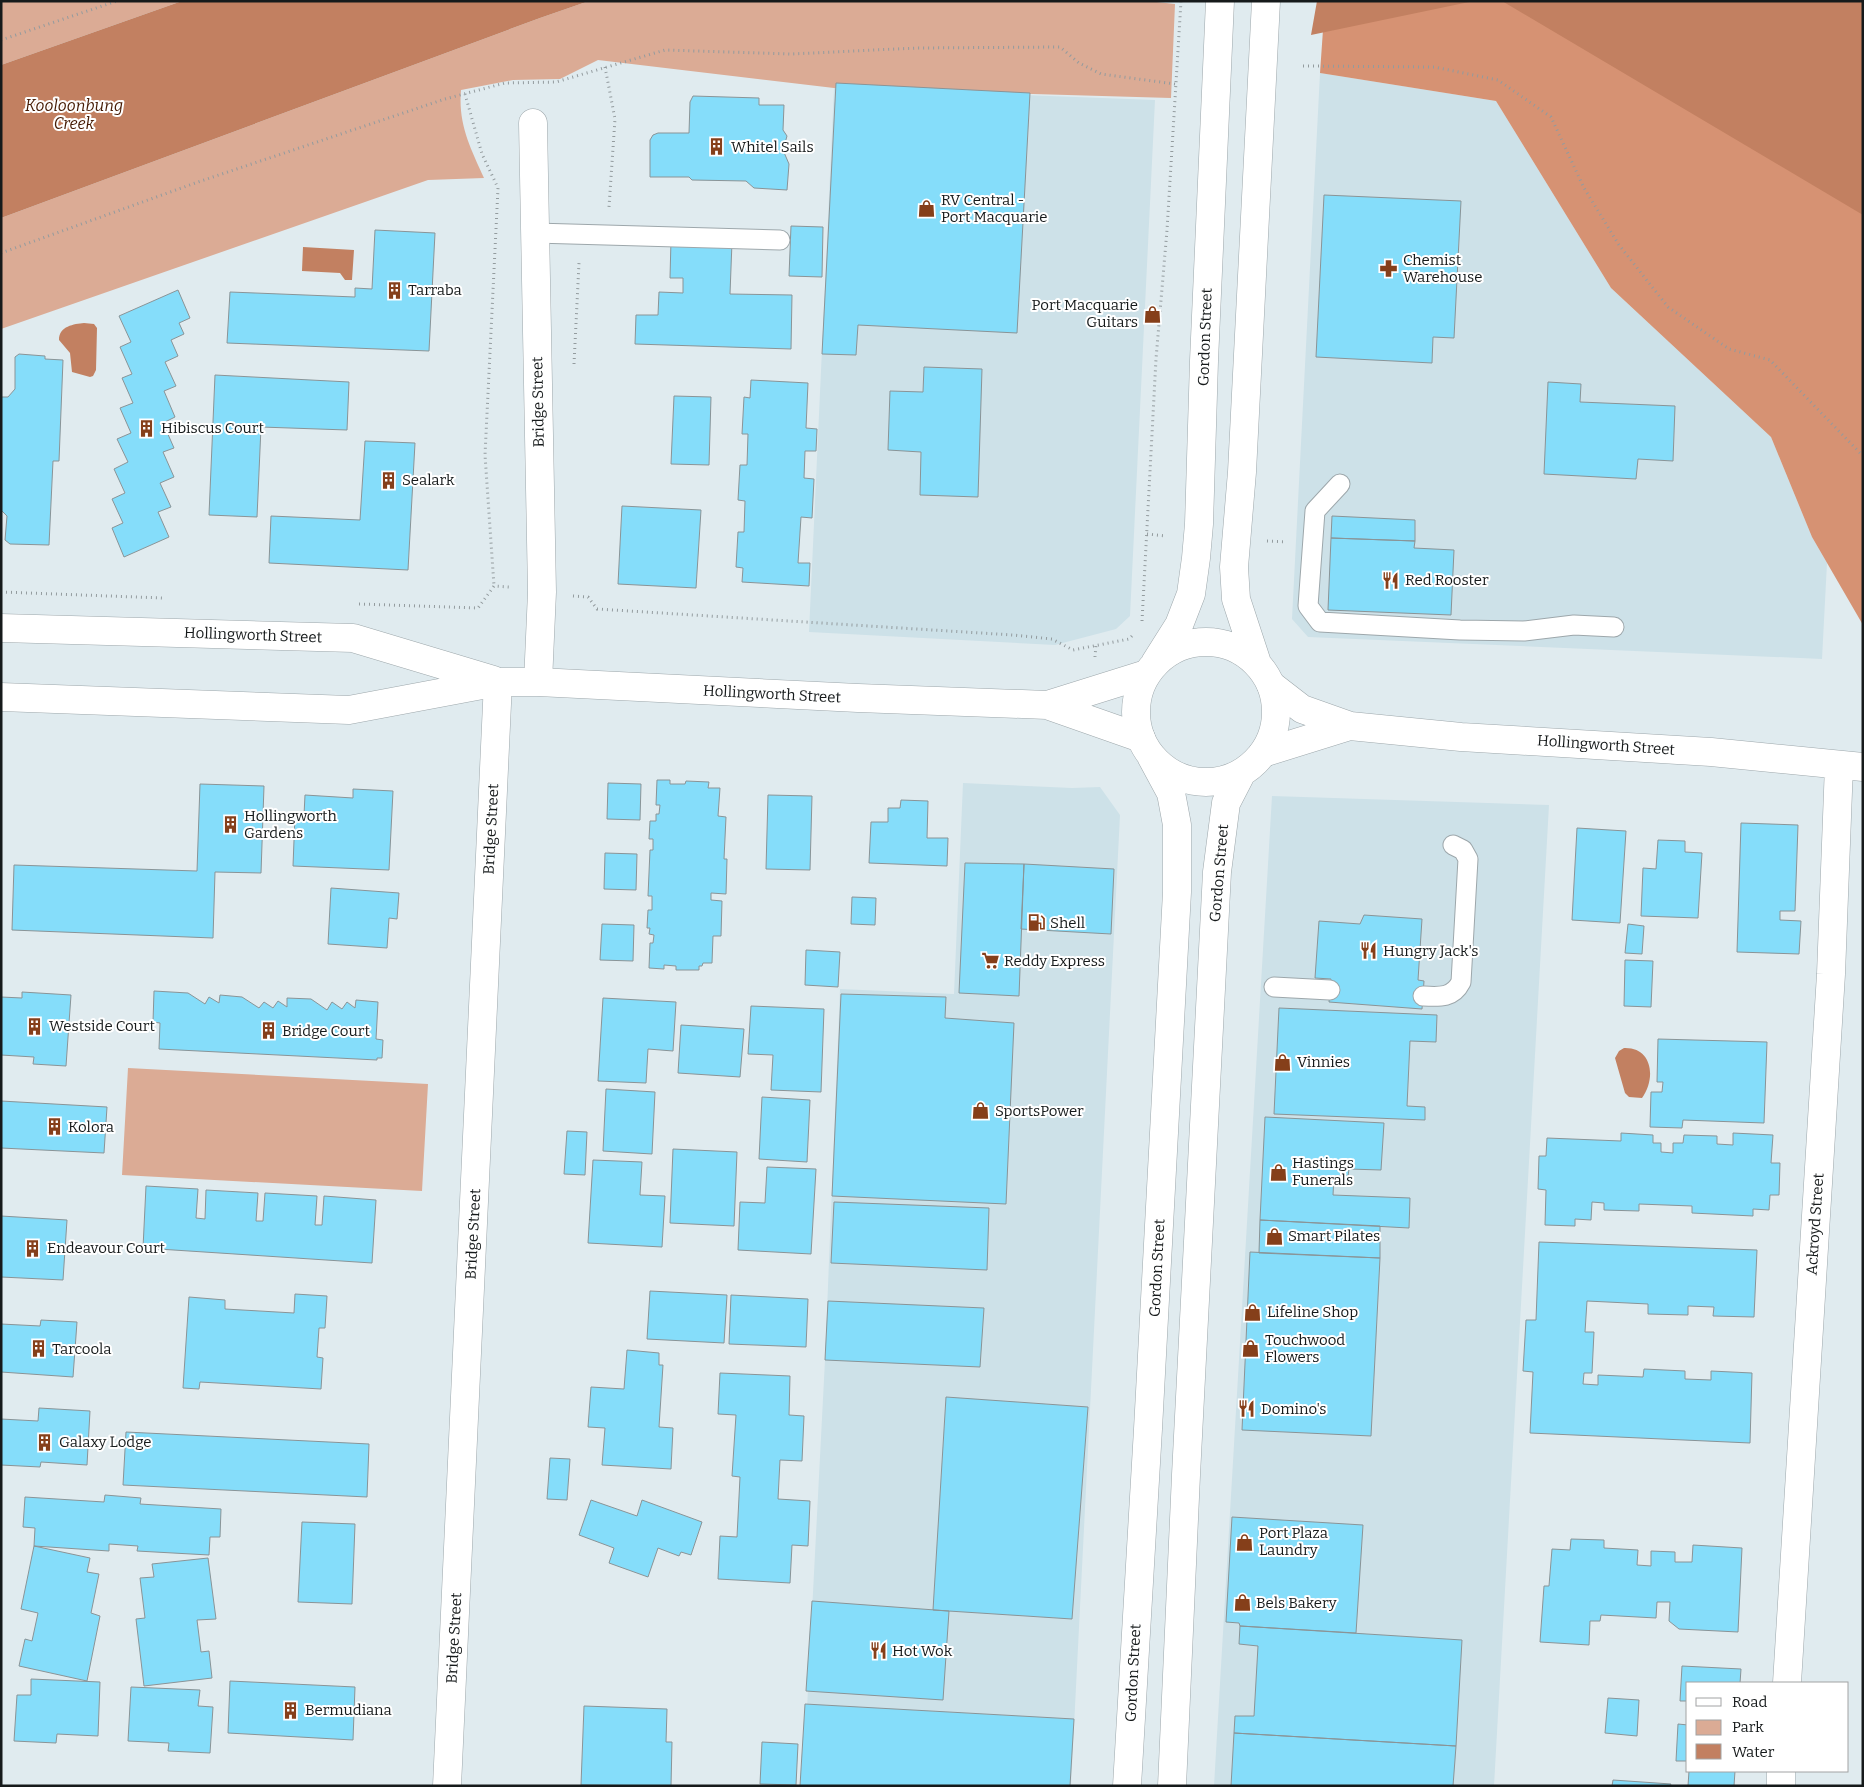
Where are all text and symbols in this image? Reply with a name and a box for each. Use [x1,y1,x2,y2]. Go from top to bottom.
water label: Kooloonbung Creek [25,96,123,133]
building icon: Whitel Sails [707,137,727,157]
place label: Whitel Sails [731,138,814,156]
place label: RV Central - Port Macquarie [941,191,1047,226]
shop icon: RV Central - Port Macquarie [917,199,937,219]
place label: Chemist Warehouse [1403,251,1482,286]
pharmacy icon: Chemist Warehouse [1379,259,1399,279]
building icon: Tarraba [384,280,404,300]
place label: Tarraba [408,281,462,299]
street label: Gordon Street [1194,287,1216,386]
place label: Port Macquarie Guitars [1032,296,1138,331]
shop icon: Port Macquarie Guitars [1142,304,1162,324]
street label: Bridge Street [528,356,548,448]
building icon: Hibiscus Court [137,418,157,438]
place label: Hibiscus Court [161,419,264,437]
building icon: Sealark [378,470,398,490]
place label: Sealark [402,471,455,489]
restaurant icon: Red Rooster [1381,570,1401,590]
place label: Red Rooster [1405,571,1489,589]
street label: Hollingworth Street [184,624,323,646]
street label: Hollingworth Street [703,681,842,707]
street label: Hollingworth Street [1537,731,1676,759]
street label: Bridge Street [480,783,502,875]
place label: Hollingworth Gardens [244,807,337,842]
building icon: Hollingworth Gardens [220,815,240,835]
street label: Gordon Street [1206,823,1232,923]
fuel station icon: Shell [1026,913,1046,933]
place label: Shell [1050,914,1085,932]
restaurant icon: Hungry Jack's [1359,941,1379,961]
place label: Hungry Jack's [1383,942,1478,960]
supermarket icon: Reddy Express [980,951,1000,971]
place label: Reddy Express [1004,952,1105,970]
building icon: Westside Court [25,1016,45,1036]
place label: Westside Court [49,1017,155,1035]
building icon: Bridge Court [258,1021,278,1041]
place label: Bridge Court [282,1022,370,1040]
shop icon: Vinnies [1273,1052,1293,1072]
place label: Vinnies [1297,1053,1350,1071]
shop icon: SportsPower [971,1101,991,1121]
place label: SportsPower [995,1102,1084,1120]
building icon: Kolora [44,1117,64,1137]
place label: Kolora [68,1118,114,1136]
place label: Hastings Funerals [1292,1154,1354,1189]
shop icon: Hastings Funerals [1268,1162,1288,1182]
street label: Ackroyd Street [1802,1172,1828,1276]
street label: Bridge Street [462,1188,484,1280]
street label: Gordon Street [1145,1218,1169,1318]
shop icon: Smart Pilates [1264,1226,1284,1246]
place label: Smart Pilates [1288,1227,1380,1245]
building icon: Endeavour Court [23,1238,43,1258]
place label: Endeavour Court [47,1239,166,1257]
shop icon: Lifeline Shop [1243,1302,1263,1322]
place label: Lifeline Shop [1267,1303,1358,1321]
place label: Touchwood Flowers [1265,1331,1345,1366]
building icon: Tarcoola [28,1339,48,1359]
shop icon: Touchwood Flowers [1241,1339,1261,1359]
place label: Tarcoola [52,1340,111,1358]
restaurant icon: Domino's [1237,1399,1257,1419]
place label: Domino's [1261,1400,1327,1418]
building icon: Galaxy Lodge [35,1432,55,1452]
place label: Galaxy Lodge [59,1433,152,1451]
place label: Port Plaza Laundry [1259,1524,1328,1559]
shop icon: Port Plaza Laundry [1235,1532,1255,1552]
street label: Bridge Street [443,1592,465,1684]
shop icon: Bels Bakery [1232,1593,1252,1613]
place label: Bels Bakery [1256,1594,1337,1612]
street label: Gordon Street [1121,1623,1145,1723]
restaurant icon: Hot Wok [868,1641,888,1661]
place label: Hot Wok [892,1642,953,1660]
legend [1686,1682,1849,1772]
text: Road [1732,1693,1767,1711]
building icon: Bermudiana [281,1700,301,1720]
place label: Bermudiana [305,1701,392,1719]
text: Park [1732,1718,1764,1736]
text: Water [1732,1743,1775,1761]

